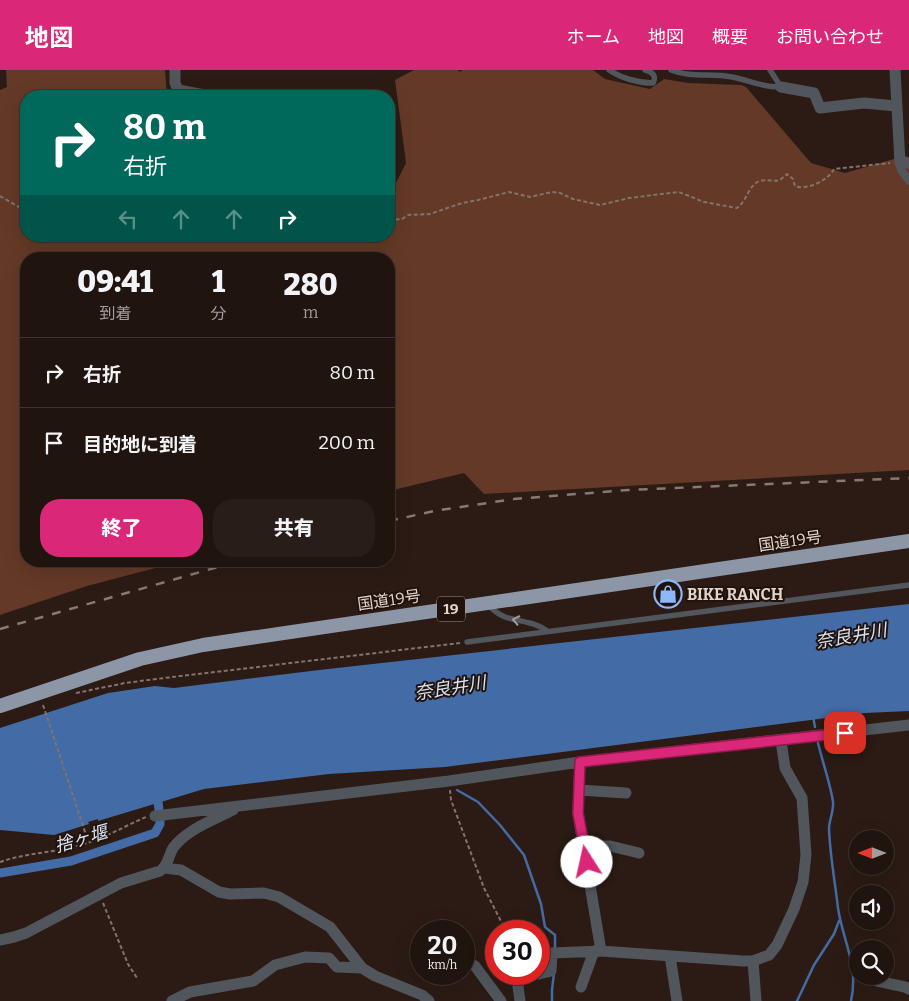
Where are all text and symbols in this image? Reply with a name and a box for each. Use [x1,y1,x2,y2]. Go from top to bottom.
text: 地図 [25,24,73,52]
text: ホーム [567,26,620,48]
text: 地図 [648,26,684,48]
text: 概要 [712,26,748,48]
text: お問い合わせ [776,26,884,48]
text: 80 m [123,106,206,148]
icon: right [40,110,105,175]
text: 右折 [123,153,167,180]
icon: left [114,205,142,233]
icon: ahead [167,205,195,233]
icon: ahead [220,205,248,233]
icon: right [273,205,301,233]
text: 09:41 [77,264,153,300]
text: 1 [212,264,225,300]
text: 280 [284,267,338,303]
text: m [303,303,318,322]
text: 到着 [99,304,131,323]
text: 分 [210,304,226,323]
icon: right [40,359,68,387]
text: 80 m [329,361,375,384]
text: 右折 [83,363,121,386]
icon: arrive [40,429,68,457]
text: 200 m [318,431,375,454]
text: 目的地に到着 [83,433,197,456]
button: 終了 [40,499,203,557]
button: 共有 [213,499,375,557]
street label: 国道19号 [757,527,823,555]
shop icon: BIKE RANCH [653,579,683,609]
place label: BIKE RANCH [687,585,784,604]
street label: 国道19号 [356,586,422,614]
road number: 19 [437,596,465,622]
one-way arrow [511,615,520,626]
water label: 奈良井川 [814,619,890,653]
water label: 奈良井川 [413,671,489,704]
pin [824,712,866,754]
icon: arrive [831,719,859,747]
water label: 捨ヶ堰 [52,820,113,857]
north arrow [849,830,894,875]
map controls [849,830,894,985]
position arrow [560,835,612,887]
button: sound [849,885,894,930]
speed limit sign: 30 [485,920,550,985]
text: 20 [428,931,457,961]
button: search [849,940,894,985]
text: km/h [428,958,457,972]

